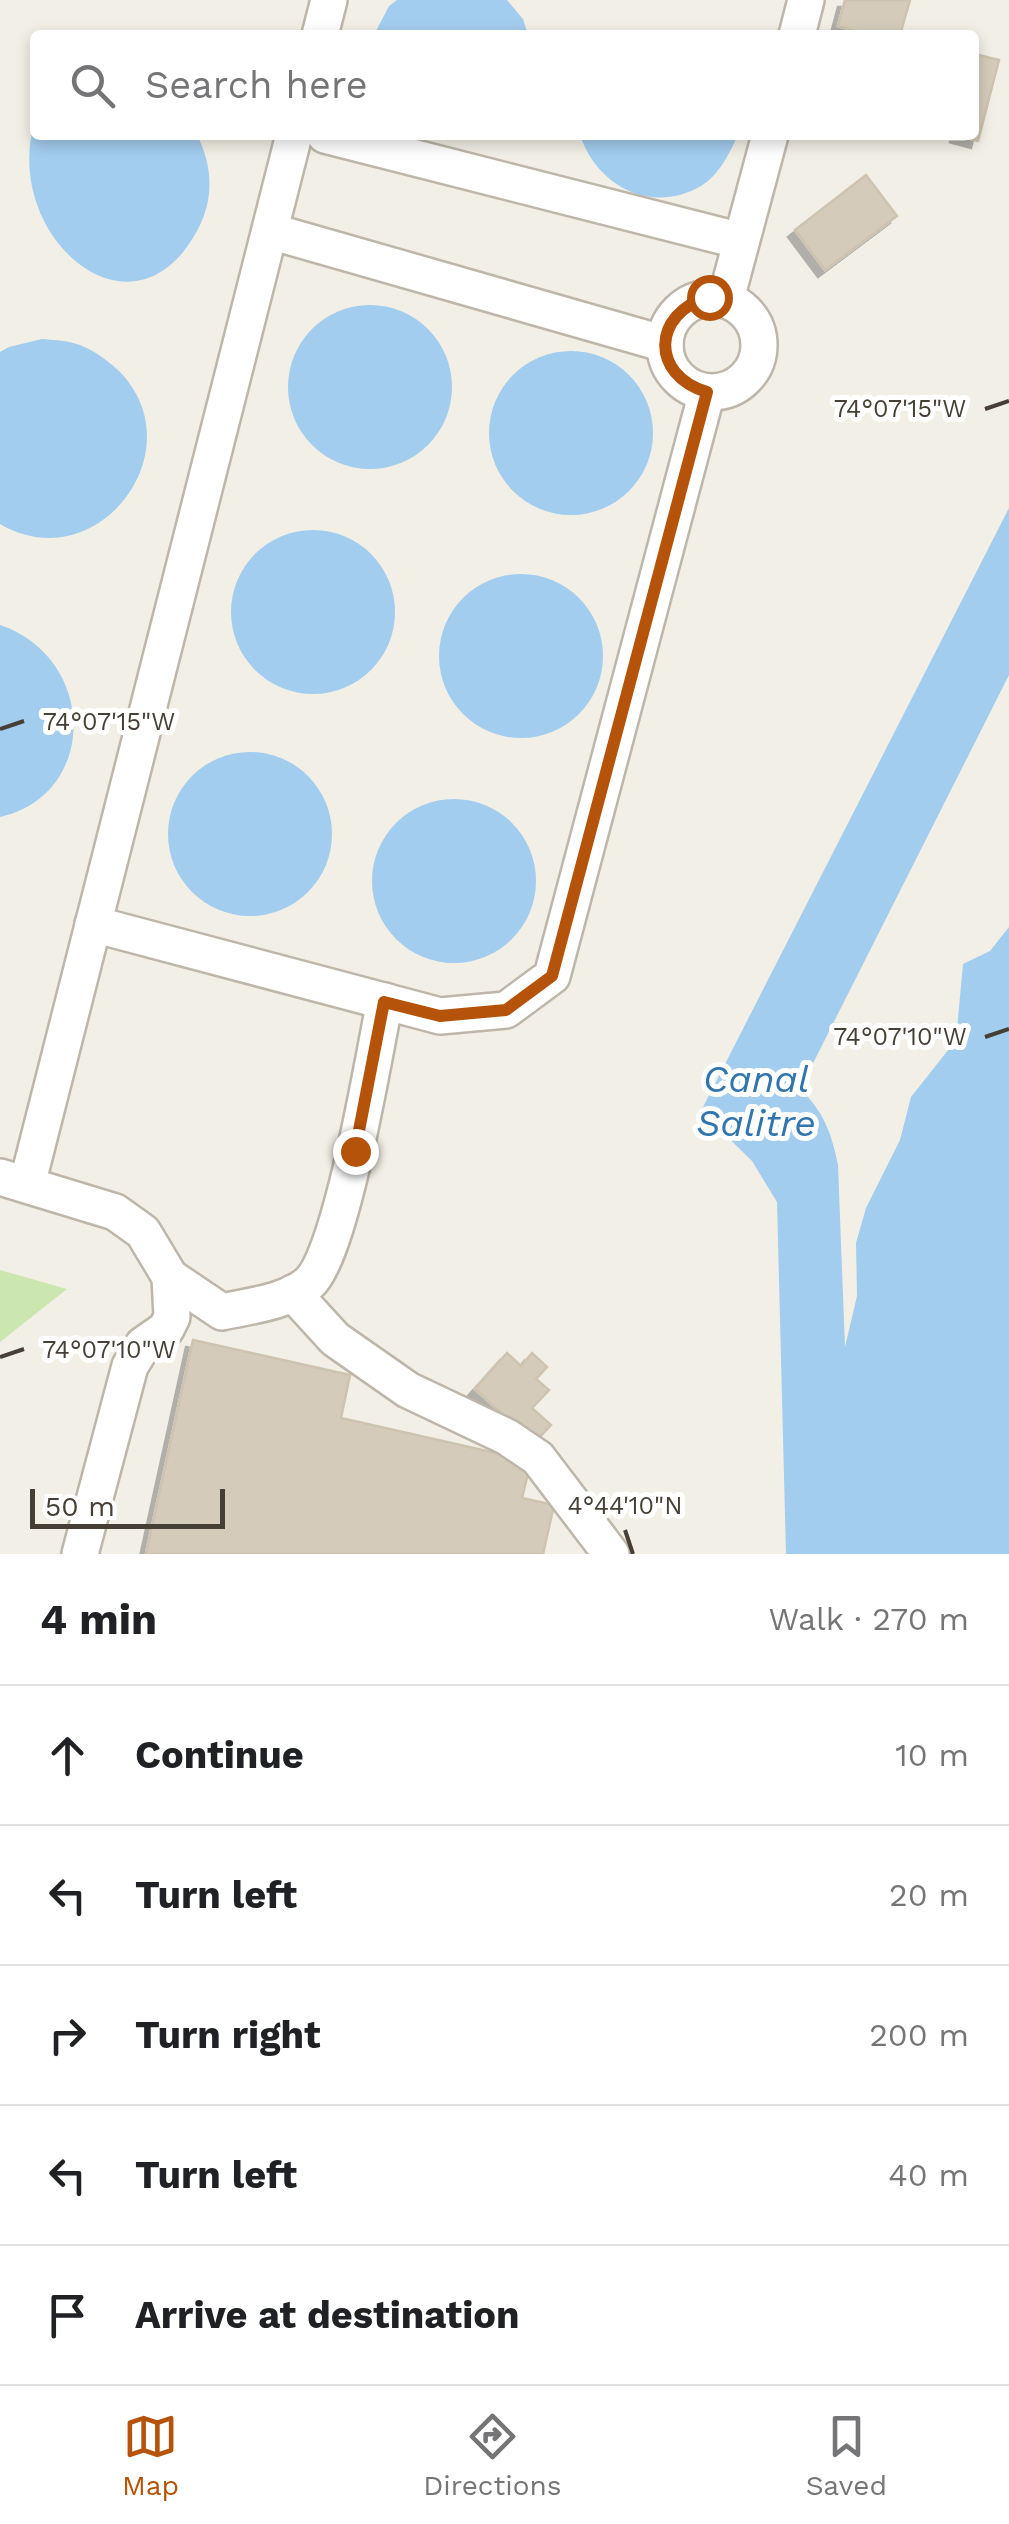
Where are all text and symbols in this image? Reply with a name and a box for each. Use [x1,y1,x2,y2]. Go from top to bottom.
search box [30,30,979,140]
icon: search [65,58,120,113]
text: Search here [145,63,368,107]
route start [687,275,733,321]
text: 74°07'15"W [834,394,966,423]
text: 74°07'15"W [43,707,175,736]
text: 74°07'10"W [833,1022,967,1051]
water label: Canal Salitre [696,1057,816,1145]
route end [333,1129,379,1175]
text: 74°07'10"W [42,1335,176,1364]
scale bar [30,1484,225,1528]
text: 50 m [45,1490,115,1523]
text: 4°44'10"N [567,1491,683,1520]
text: 4 min [40,1595,157,1644]
text: Walk · 270 m [768,1600,969,1638]
icon: ahead [40,1728,95,1783]
text: Continue [135,1733,304,1777]
text: 10 m [895,1736,969,1774]
icon: left [40,1868,95,1923]
text: Turn left [135,1873,297,1917]
text: 20 m [889,1876,969,1914]
icon: right [40,2008,95,2063]
text: Turn right [135,2013,321,2057]
text: 200 m [869,2016,969,2054]
icon: left [40,2148,95,2203]
text: Turn left [135,2153,297,2197]
text: 40 m [888,2156,969,2194]
icon: arrive [40,2288,95,2343]
text: Arrive at destination [135,2293,520,2337]
tab: Map [122,2409,179,2502]
tab: Directions [423,2409,562,2502]
tab: Saved [806,2409,887,2502]

